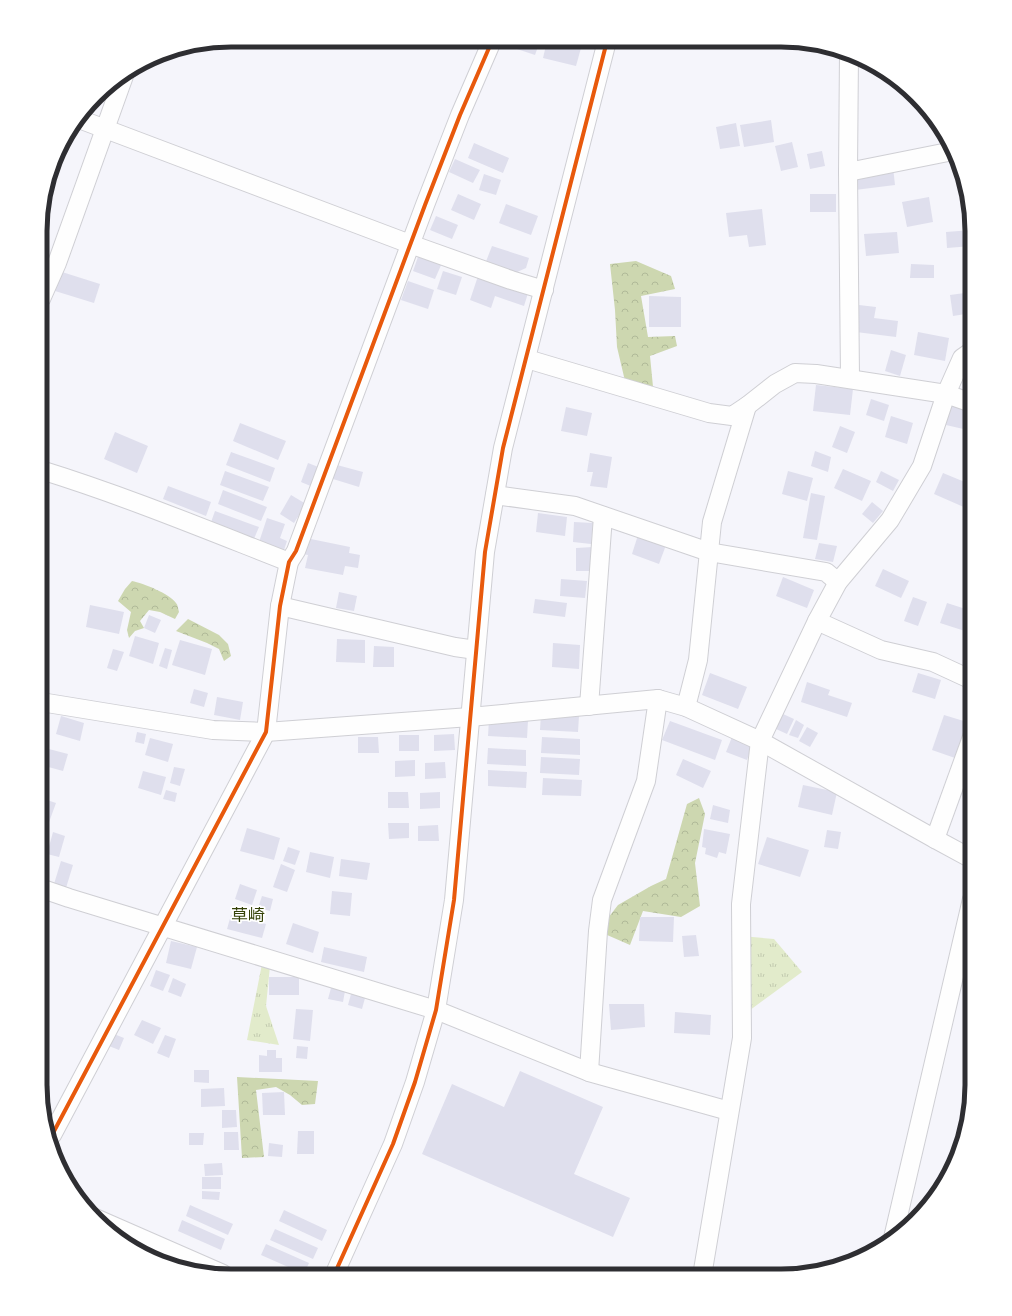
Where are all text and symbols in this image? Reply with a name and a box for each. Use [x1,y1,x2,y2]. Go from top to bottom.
district label: 草崎 [231,904,265,925]

